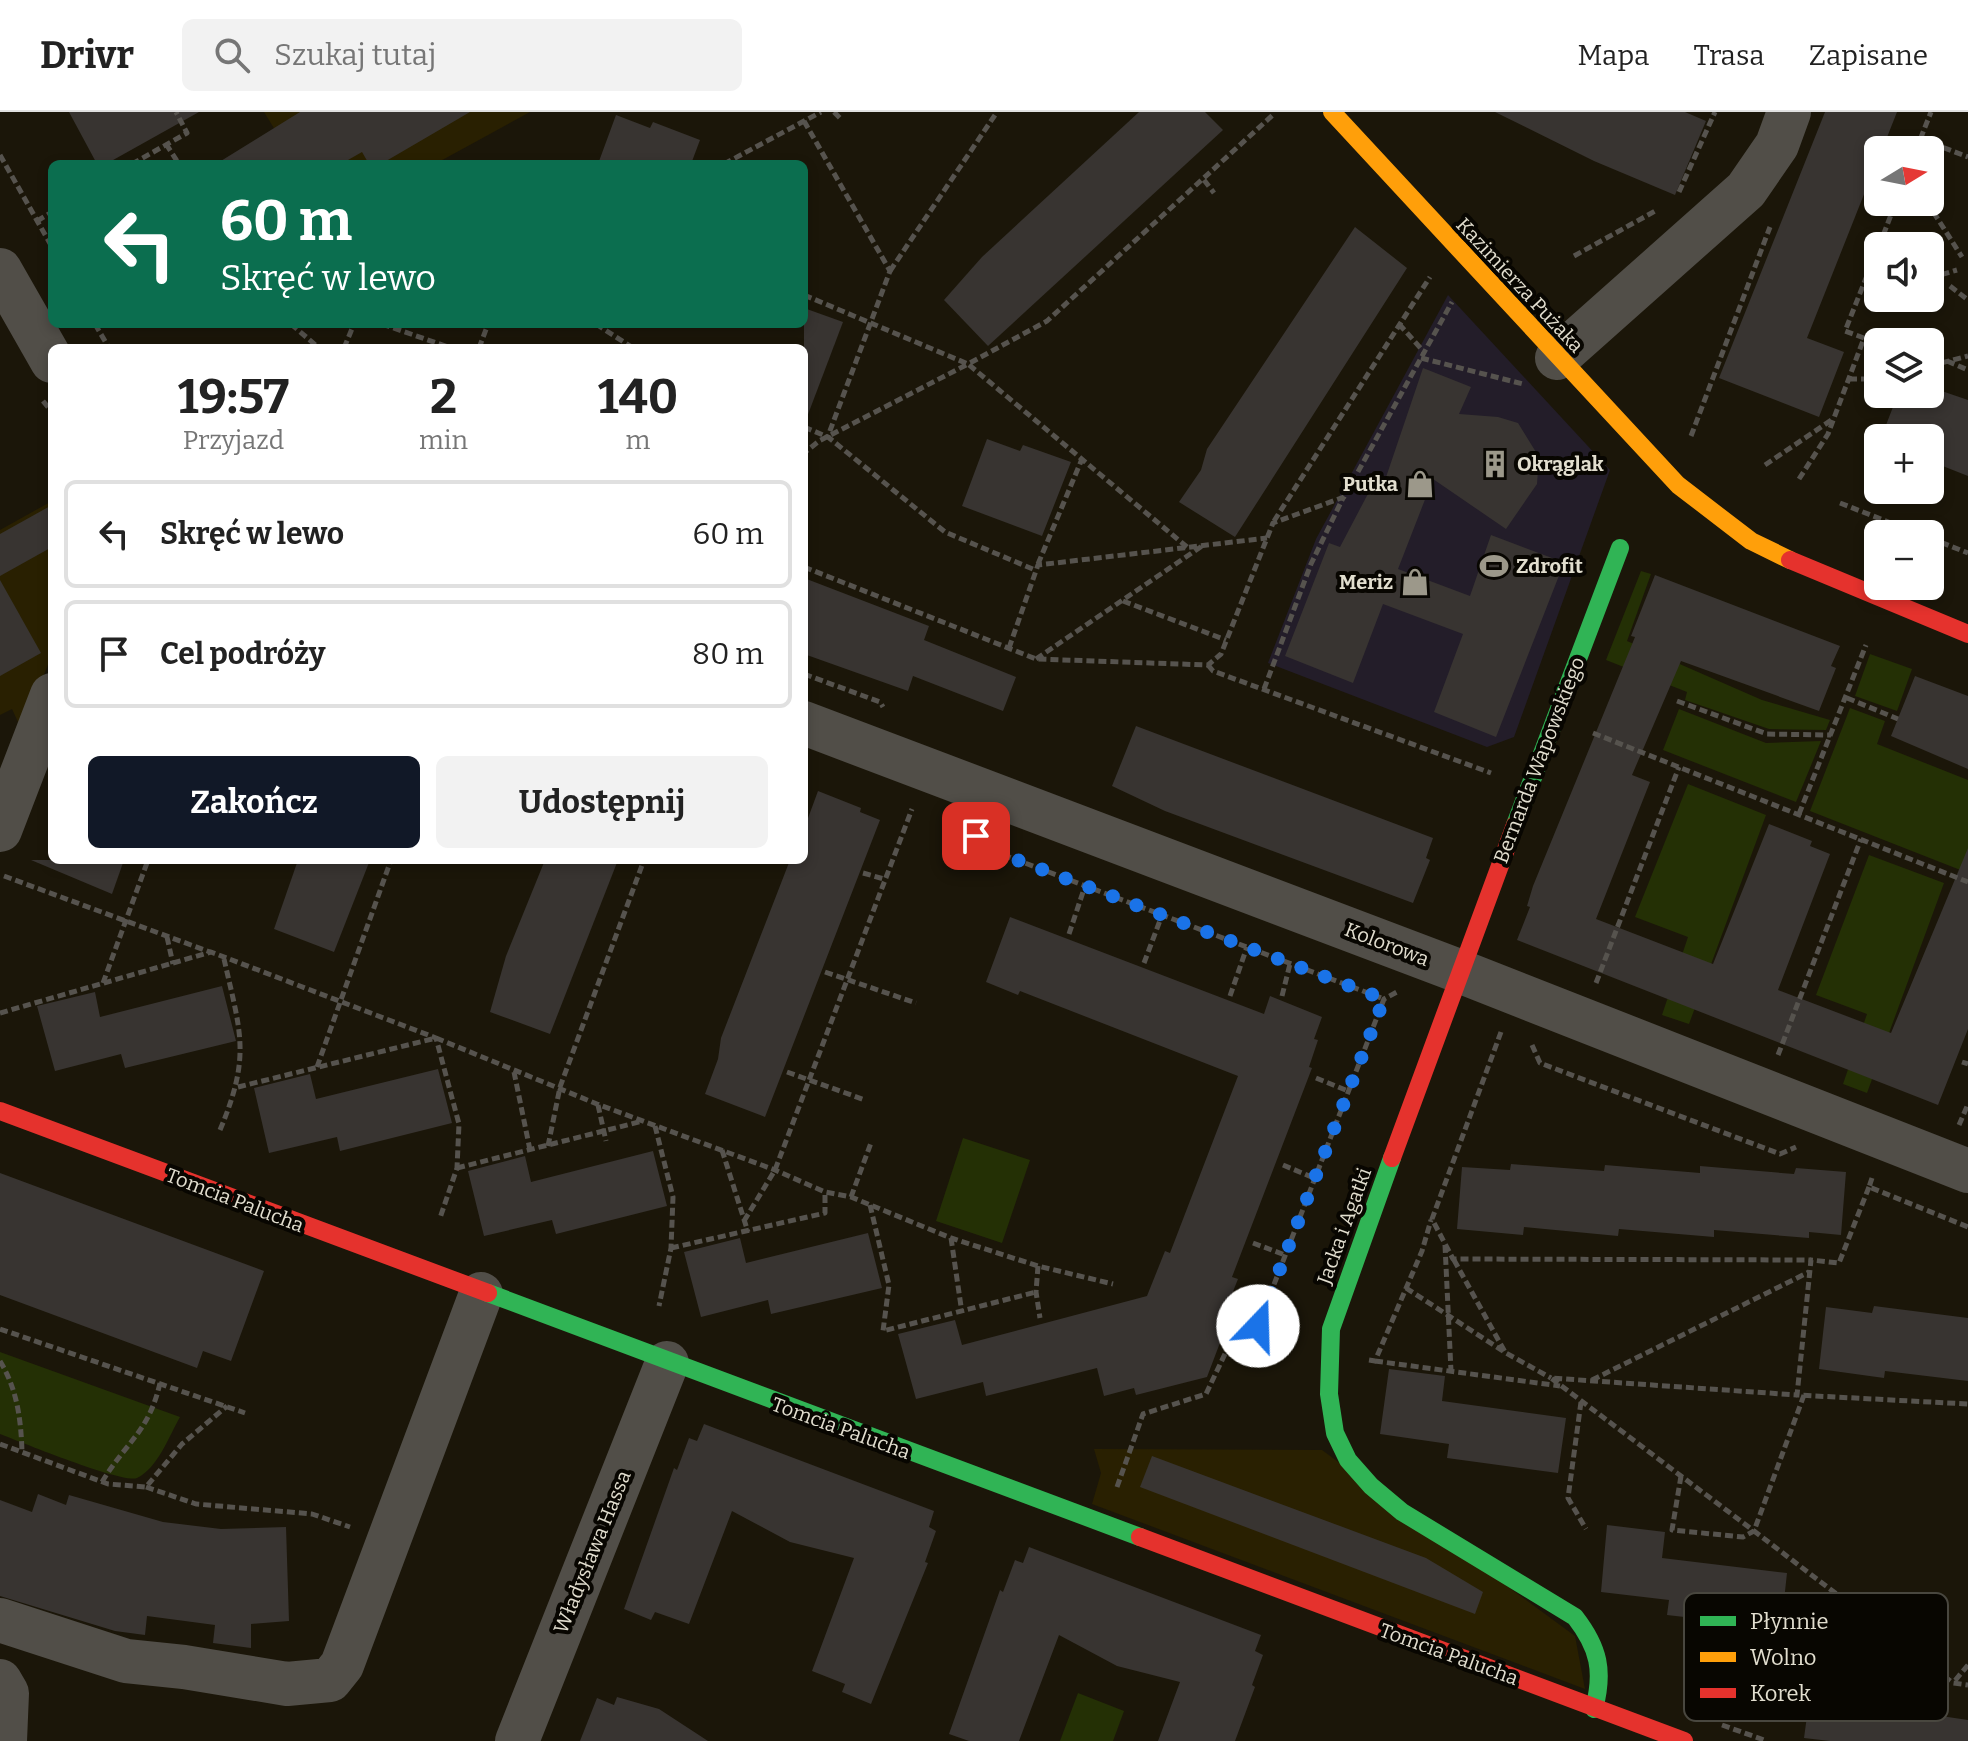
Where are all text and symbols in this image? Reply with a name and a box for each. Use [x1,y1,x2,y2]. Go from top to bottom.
search box [182,19,742,91]
text: Drivr [40,32,134,78]
icon: search [210,33,254,77]
text: Szukaj tutaj [274,37,436,73]
text: Mapa [1578,39,1649,72]
text: Trasa [1693,39,1765,72]
text: Zapisane [1809,39,1928,72]
north arrow [1864,136,1944,216]
map controls [1864,136,1944,600]
text: 60 m [220,188,352,255]
icon: left [88,192,192,296]
street label: Kazimierza Pużaka [1451,213,1589,357]
button: sound [1864,232,1944,312]
text: Skręć w lewo [220,256,436,300]
button: layers [1864,328,1944,408]
text: 19:57 [178,368,289,426]
text: 2 [430,368,457,426]
text: 140 [598,368,678,426]
button: + [1864,424,1944,504]
text: Przyjazd [183,425,284,456]
text: min [419,425,468,456]
text: m [626,425,650,456]
building icon: Okrąglak [1480,449,1510,479]
place label: Okrąglak [1517,452,1604,476]
shop icon: Putka [1405,469,1435,499]
place label: Putka [1343,472,1398,496]
icon: left [92,512,136,556]
text: Skręć w lewo [160,516,344,552]
text: 60 m [693,516,764,552]
button: − [1864,520,1944,600]
sports icon: Zdrofit [1479,551,1509,581]
place label: Zdrofit [1516,554,1583,578]
shop icon: Meriz [1400,567,1430,597]
place label: Meriz [1339,570,1393,594]
icon: arrive [92,632,136,676]
text: Cel podróży [160,636,325,672]
text: 80 m [692,636,764,672]
street label: Bernarda Wapowskiego [1489,654,1589,866]
button: Zakończ [88,756,420,848]
button: Udostępnij [436,756,768,848]
pin [942,802,1010,870]
icon: arrive [954,814,998,858]
street label: Kolorowa [1342,917,1432,971]
street label: Tomcia Palucha [163,1163,307,1237]
street label: Jacka i Agatki [1311,1164,1376,1288]
position arrow [1216,1284,1300,1368]
street label: Tomcia Palucha [768,1392,914,1464]
street label: Władysława Hassa [548,1467,636,1637]
legend [1684,1593,1948,1721]
text: Płynnie [1750,1608,1829,1635]
street label: Tomcia Palucha [1376,1618,1522,1690]
text: Wolno [1750,1644,1816,1671]
text: Korek [1750,1680,1812,1707]

